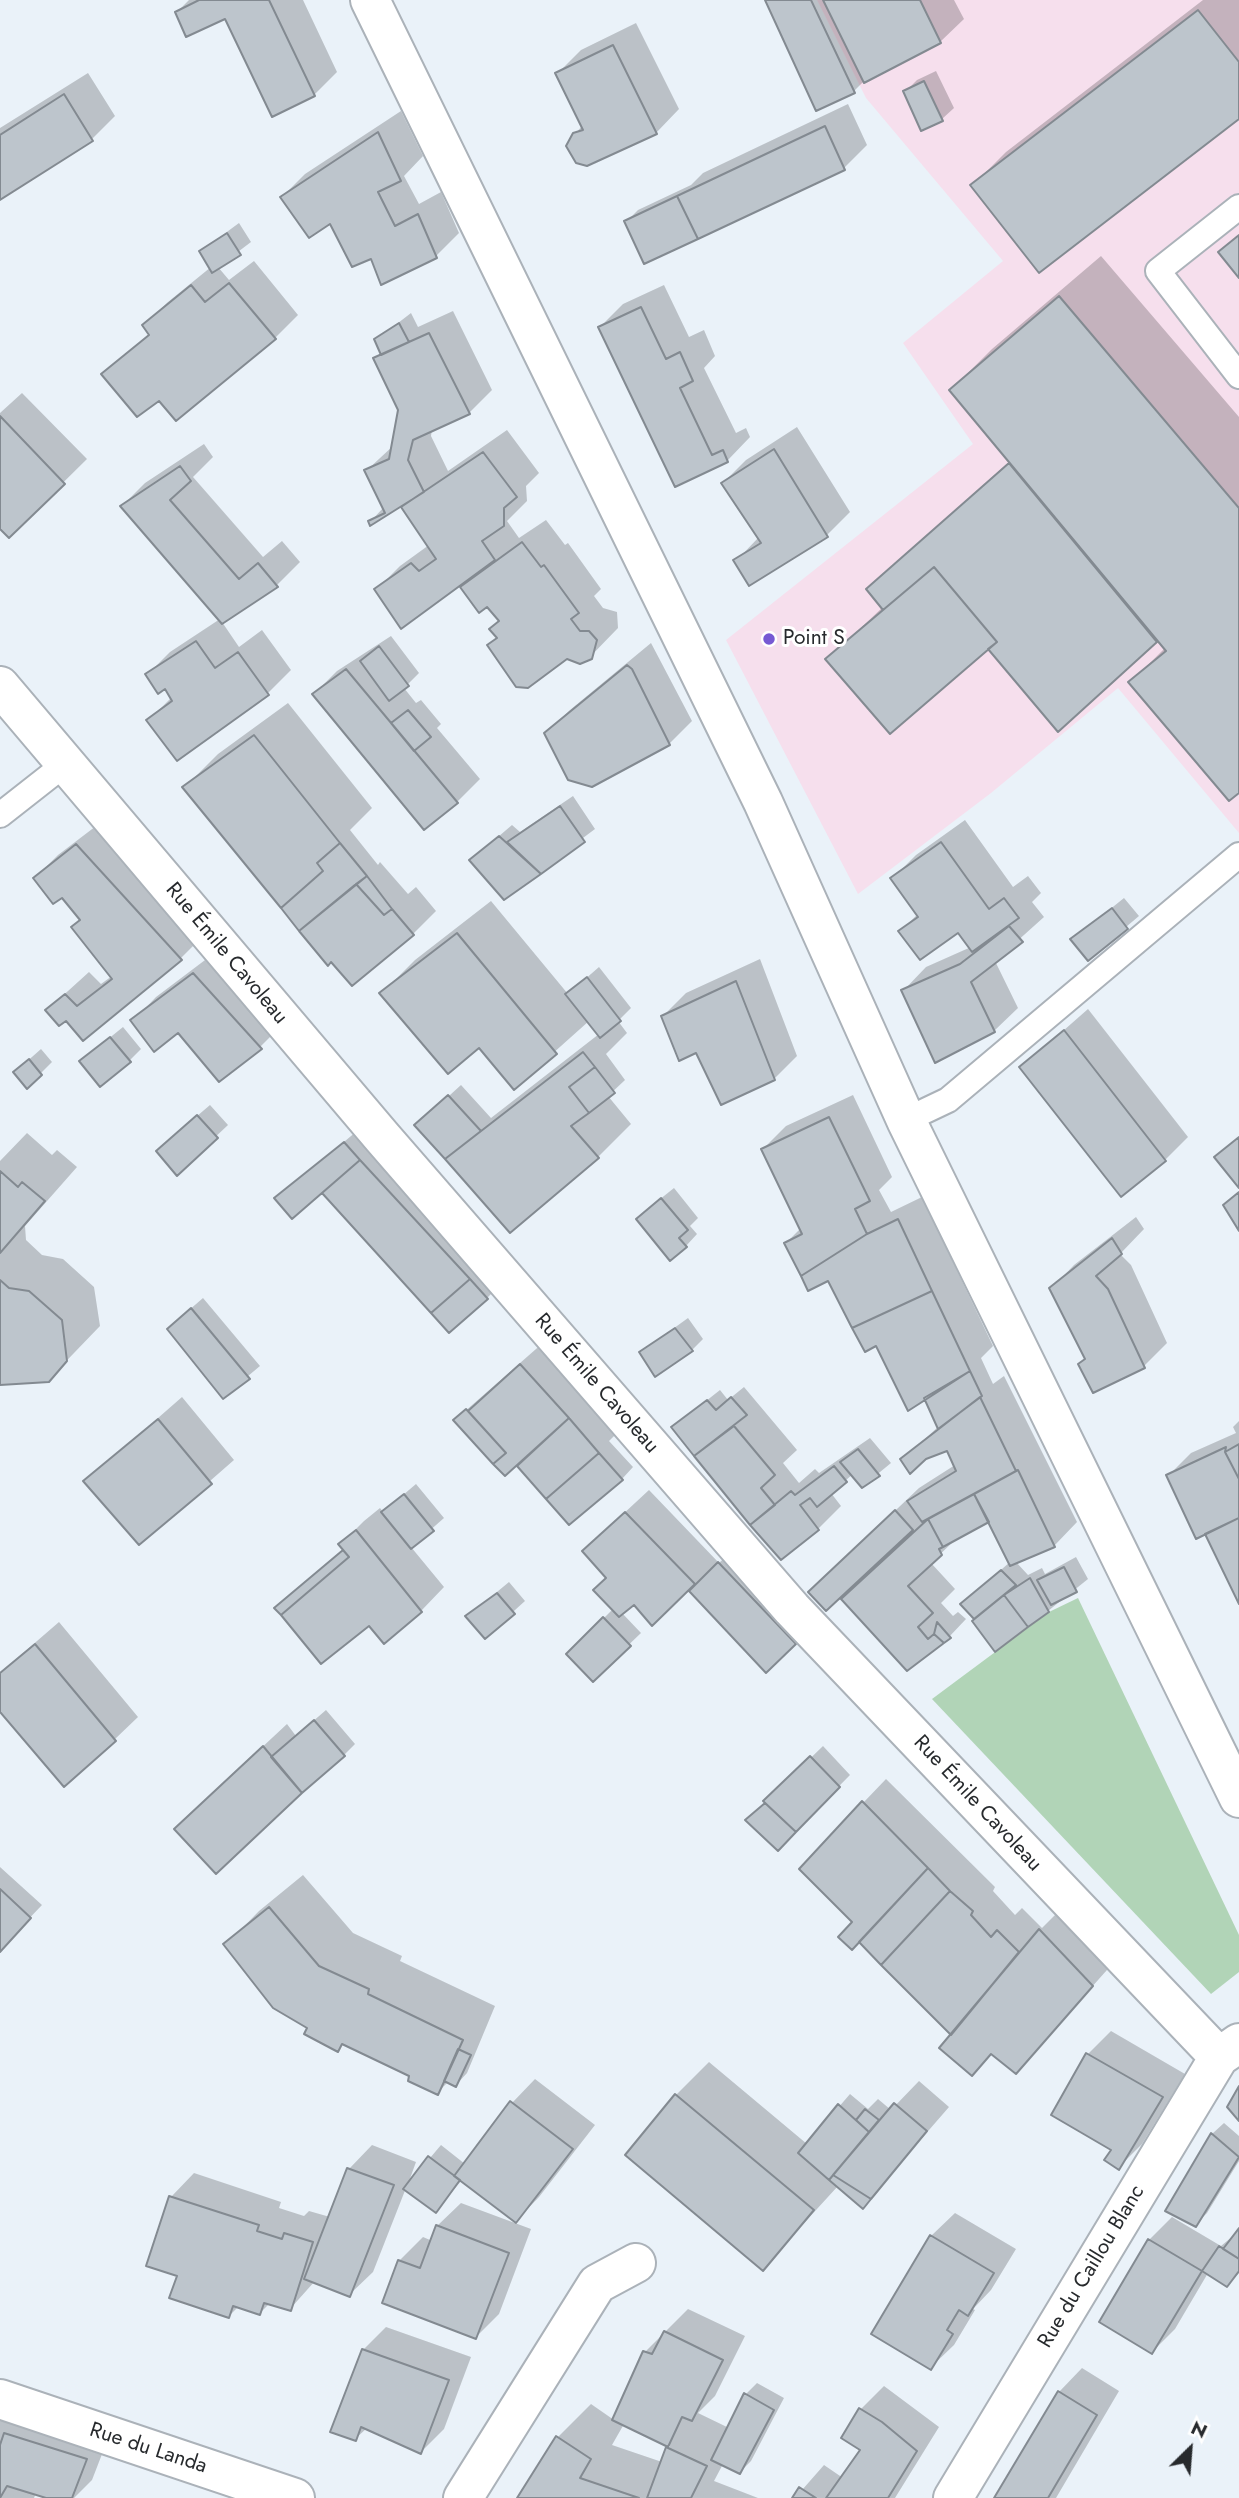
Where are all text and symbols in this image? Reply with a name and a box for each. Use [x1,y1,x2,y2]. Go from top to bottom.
place label: Point S [783,626,845,652]
marker: Point S [761,631,777,647]
street label: Rue Émile Cavoleau [160,878,292,1030]
street label: Rue Émile Cavoleau [529,1309,663,1459]
street label: Rue Émile Cavoleau [908,1731,1046,1877]
street label: Rue du Caillou Blanc [1033,2181,1151,2353]
north arrow [1155,2414,1225,2484]
text: N [1187,2414,1212,2445]
street label: Rue du Landa [86,2418,210,2480]

